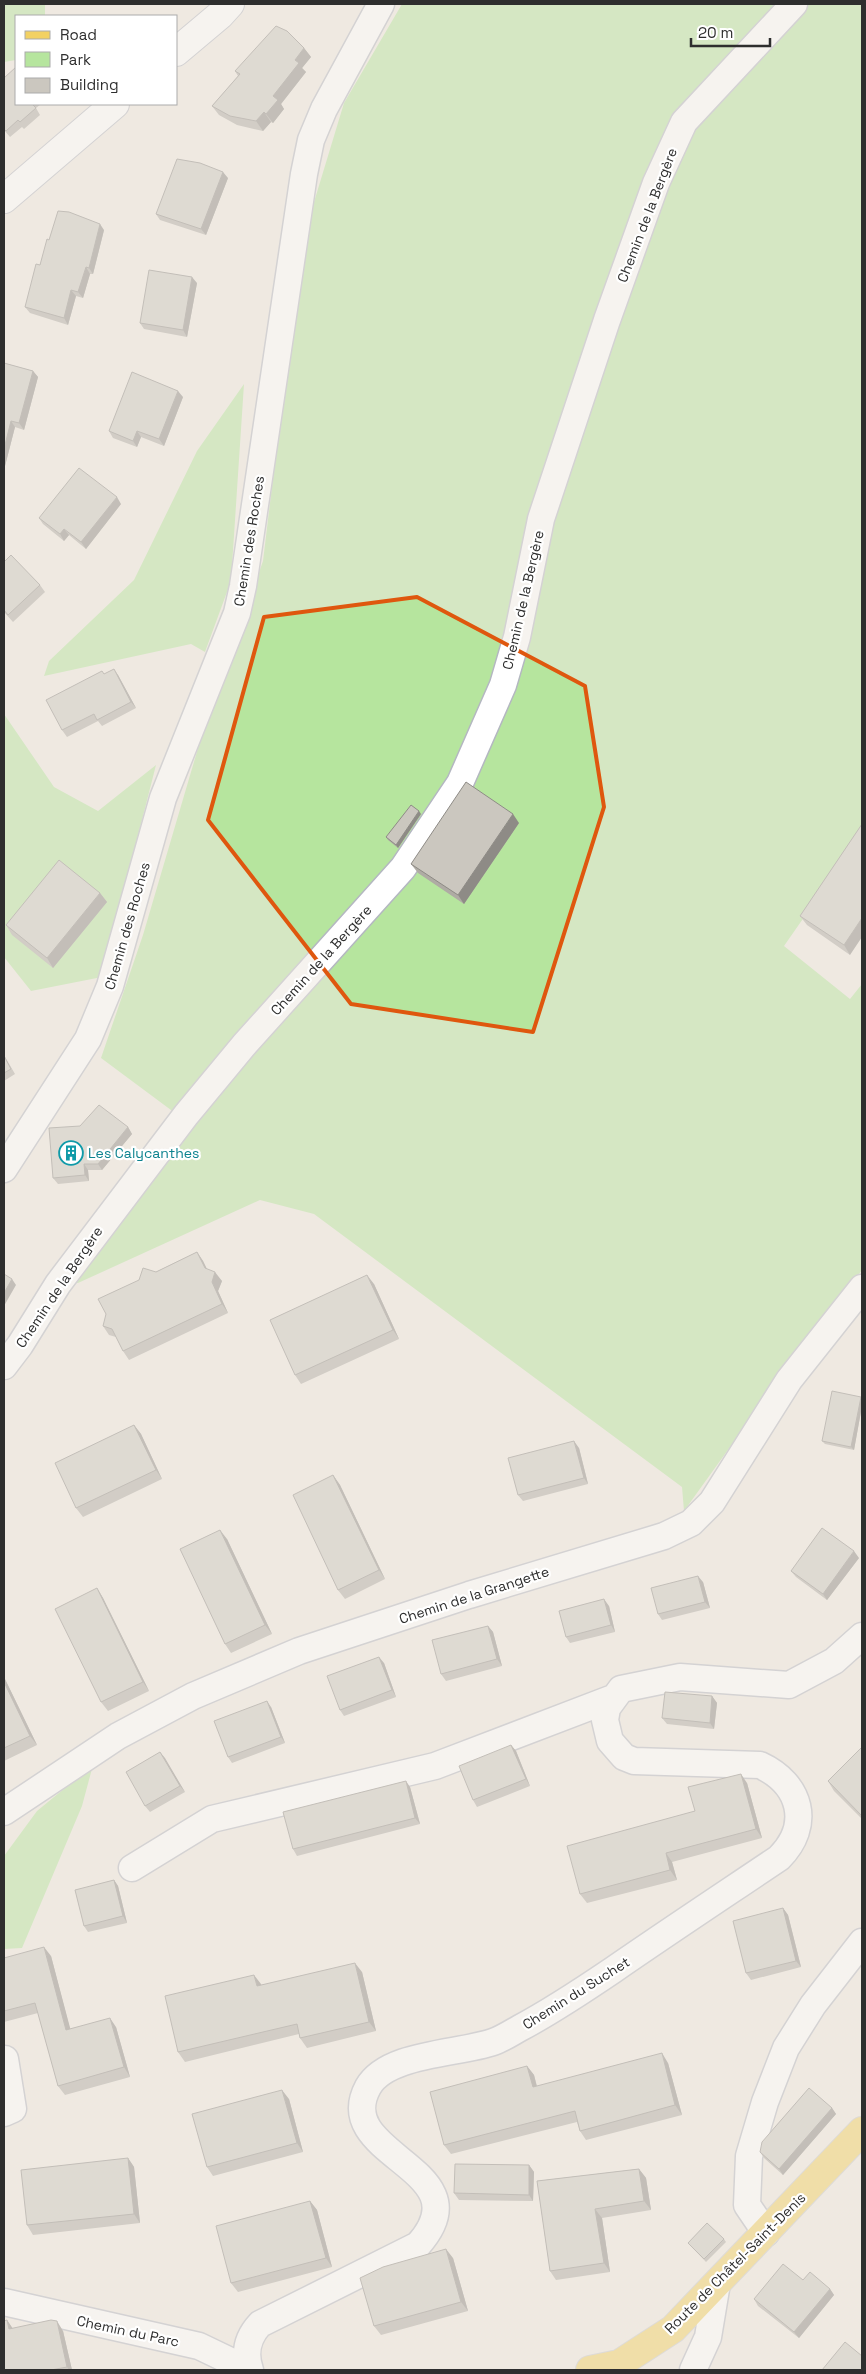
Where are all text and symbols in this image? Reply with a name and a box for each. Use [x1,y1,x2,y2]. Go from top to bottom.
legend [15,15,178,105]
scale bar [691,15,770,47]
text: 20 m [698,23,733,42]
text: Road [60,25,97,44]
text: Park [60,50,91,69]
text: Building [60,75,119,94]
street label: Chemin de la Bergère [613,145,681,285]
street label: Chemin des Roches [230,474,268,608]
street label: Chemin de la Bergère [498,528,548,672]
street label: Chemin des Roches [100,860,154,992]
street label: Chemin de la Bergère [267,901,375,1019]
building icon: Les Calycanthes [58,1140,84,1166]
place label: Les Calycanthes [88,1144,199,1162]
street label: Chemin de la Bergère [12,1223,106,1351]
street label: Chemin de la Grangette [397,1562,551,1628]
street label: Chemin du Suchet [519,1953,633,2033]
street label: Route de Châtel-Saint-Denis [661,2189,809,2337]
street label: Chemin du Parc [75,2311,181,2351]

